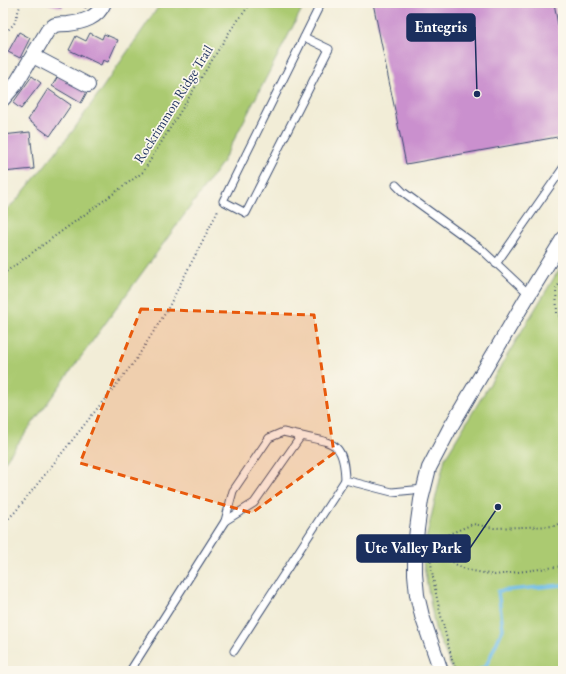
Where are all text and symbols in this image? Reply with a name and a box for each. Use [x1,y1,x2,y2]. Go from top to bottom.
callout: Entegris [407,14,475,41]
text: Entegris [415,17,467,36]
street label: Rockrimmon Ridge Trail [129,41,217,166]
callout: Ute Valley Park [357,535,470,562]
text: Ute Valley Park [364,538,462,557]

